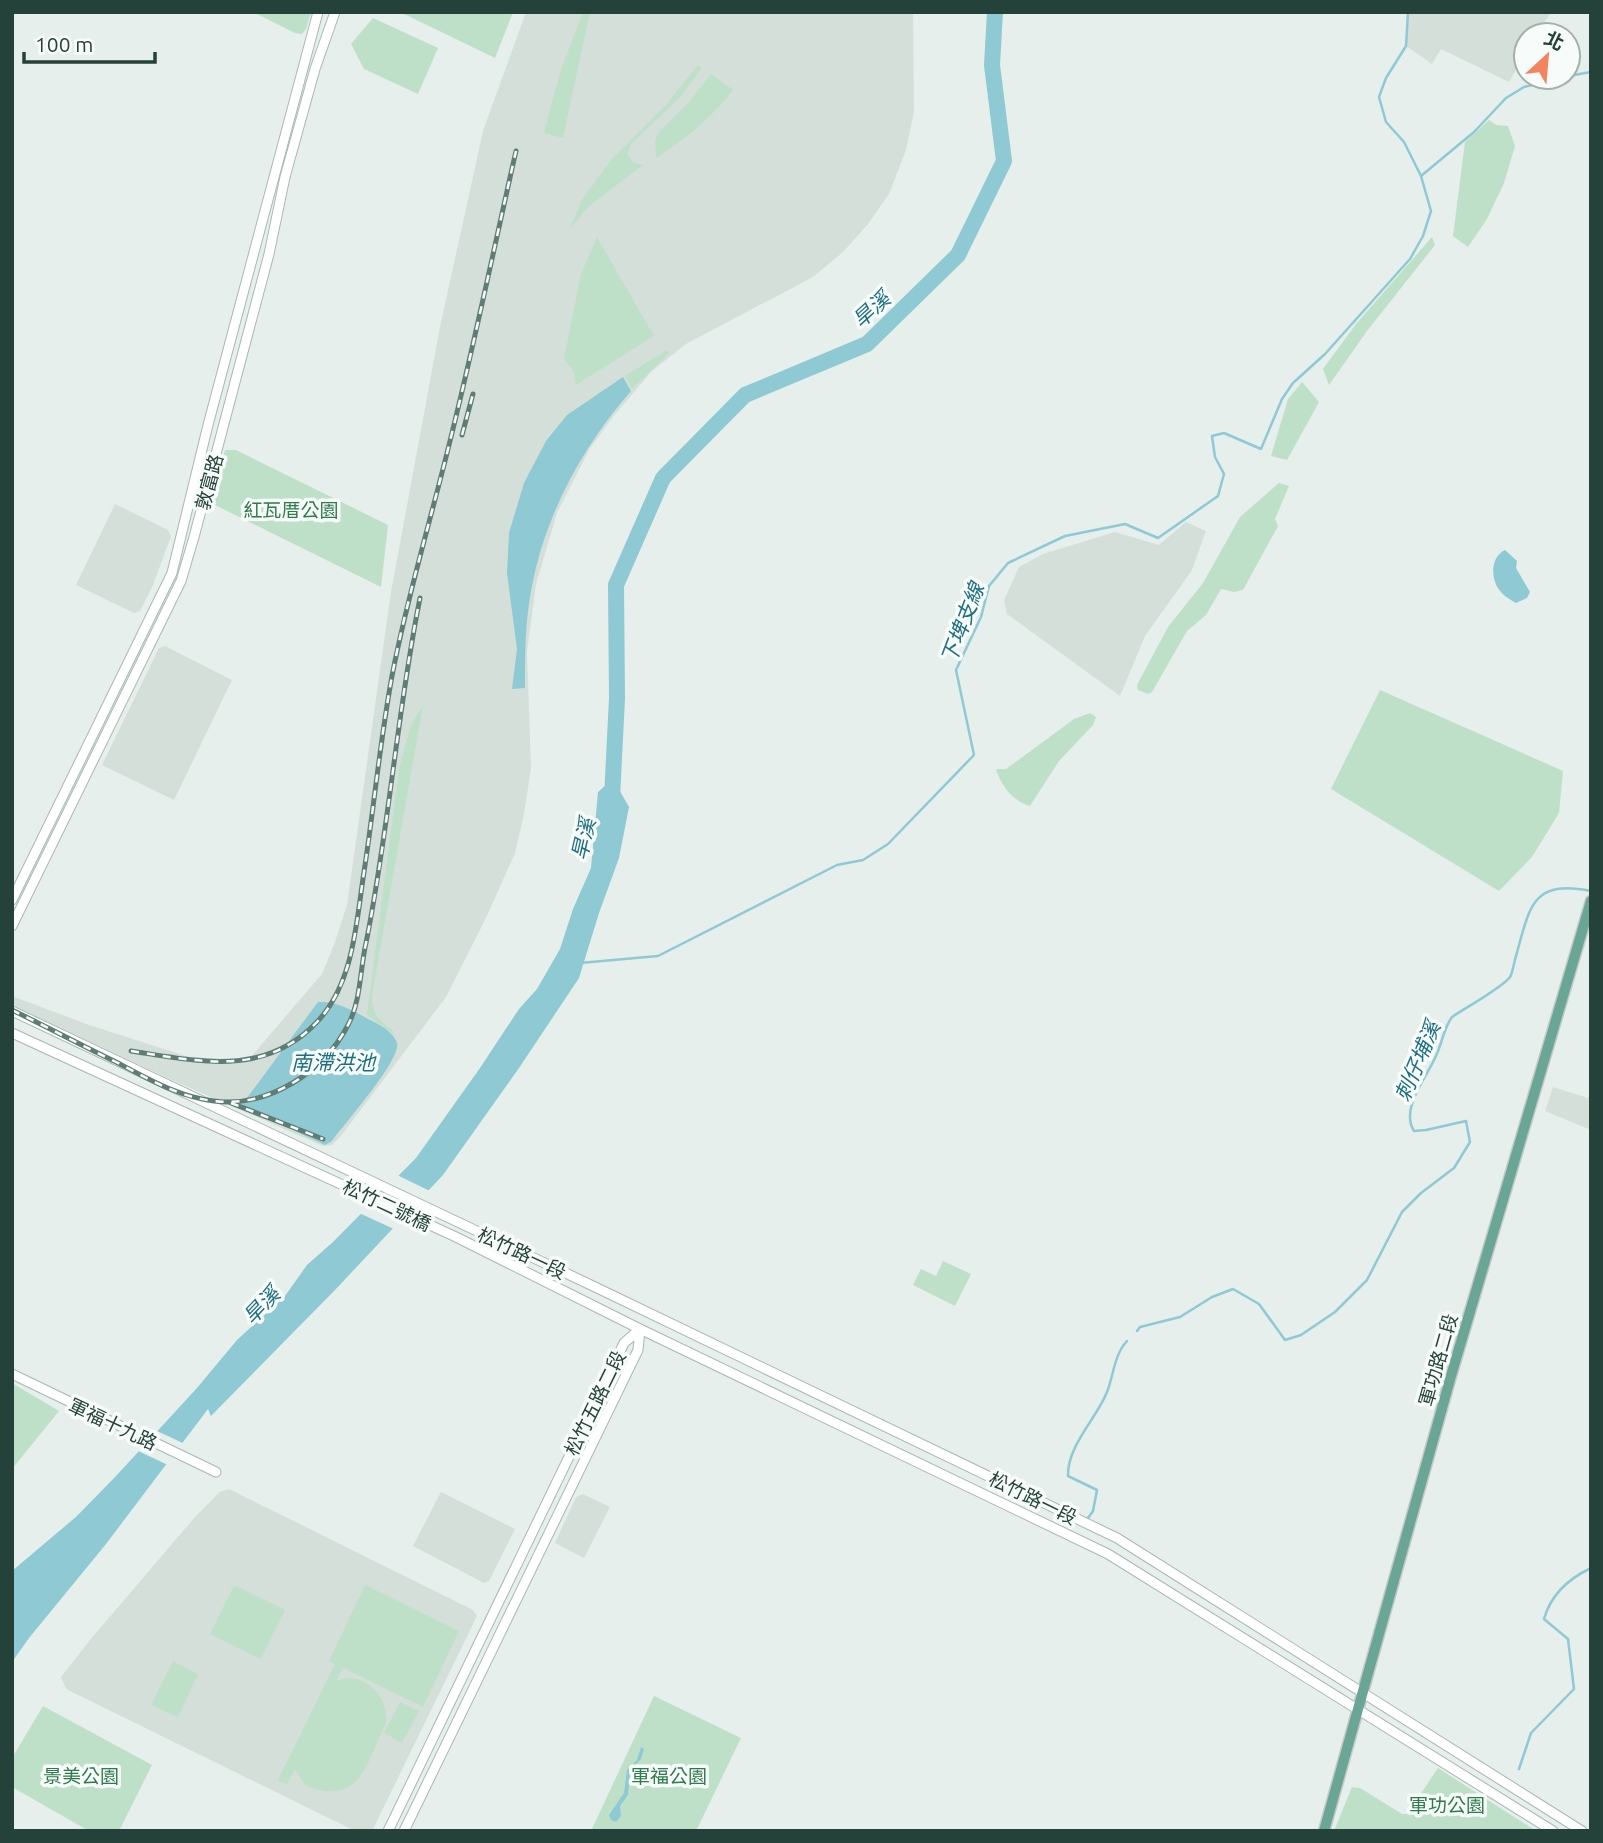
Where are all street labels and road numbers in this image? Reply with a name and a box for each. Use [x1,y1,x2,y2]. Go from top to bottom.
street label: 敦富路 [191,452,227,512]
street label: 松竹二號橋 [339,1175,435,1235]
street label: 松竹路一段 [474,1223,570,1283]
street label: 軍功路二段 [1414,1311,1462,1409]
street label: 松竹五路二段 [560,1347,630,1459]
street label: 軍福十九路 [65,1394,161,1454]
street label: 松竹路一段 [985,1467,1081,1529]

